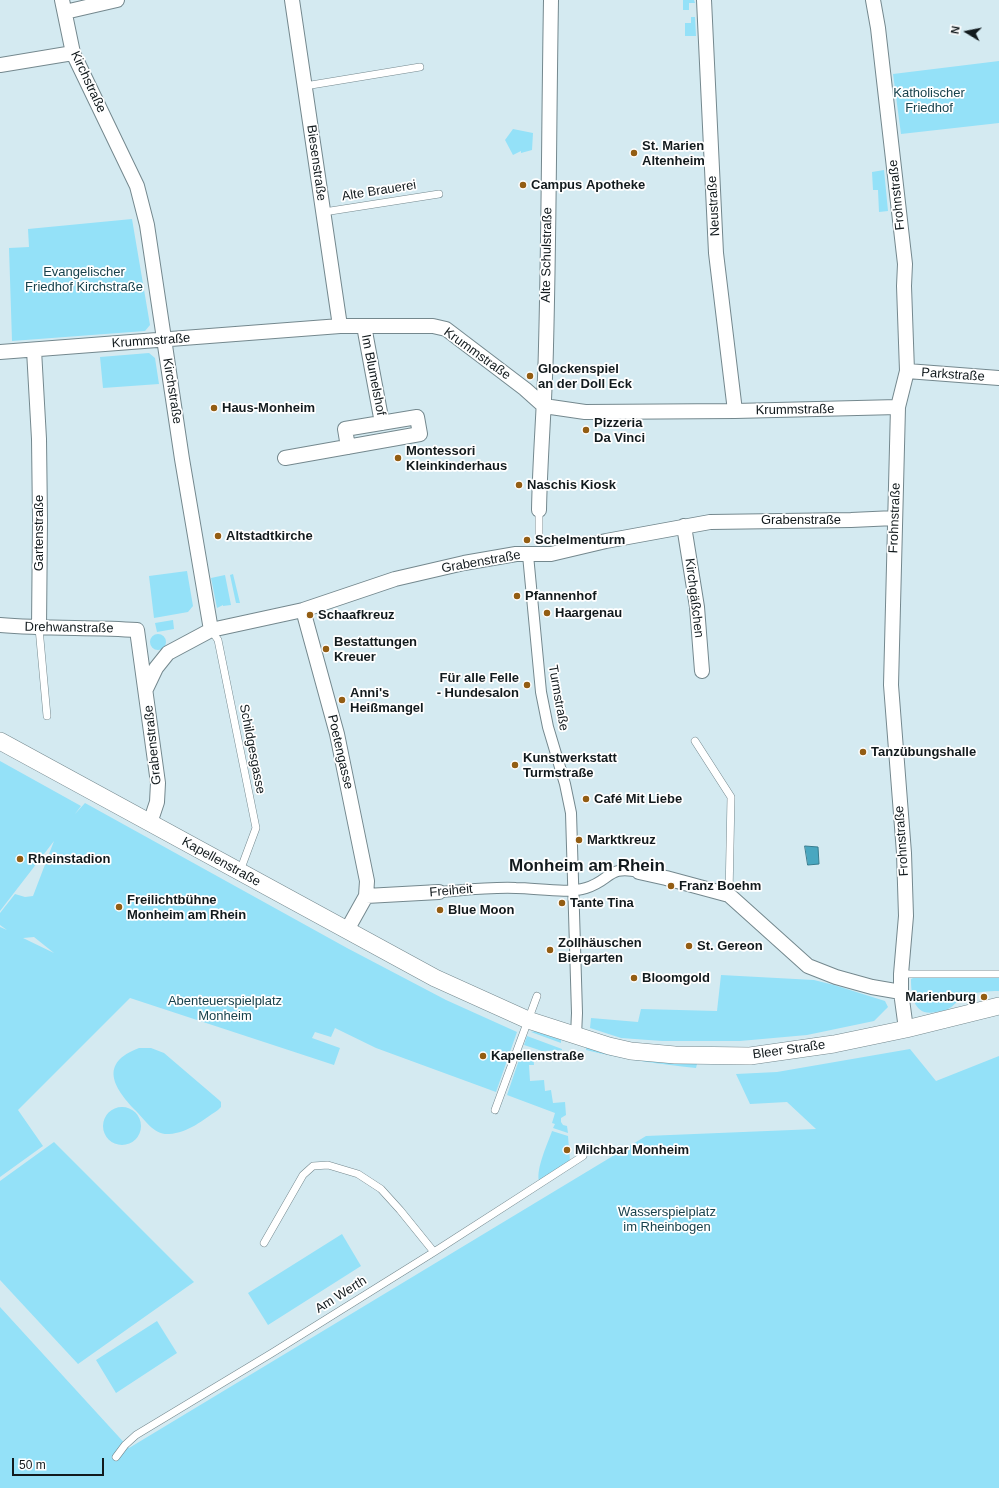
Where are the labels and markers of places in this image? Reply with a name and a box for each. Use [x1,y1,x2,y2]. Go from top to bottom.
place label: St. Marien Altenheim [642,138,705,169]
marker: St. Marien Altenheim [629,148,639,158]
place label: Campus Apotheke [531,177,645,193]
marker: Campus Apotheke [518,180,528,190]
place label: Glockenspiel an der Doll Eck [538,361,632,392]
marker: Glockenspiel an der Doll Eck [525,371,535,381]
place label: Haus-Monheim [222,400,315,416]
marker: Haus-Monheim [209,403,219,413]
place label: Pizzeria Da Vinci [594,415,645,446]
marker: Pizzeria Da Vinci [581,425,591,435]
place label: Montessori Kleinkinderhaus [406,443,507,474]
marker: Montessori Kleinkinderhaus [393,453,403,463]
place label: Naschis Kiosk [527,477,616,493]
marker: Naschis Kiosk [514,480,524,490]
place label: Altstadtkirche [226,528,313,544]
marker: Altstadtkirche [213,531,223,541]
place label: Schelmenturm [535,532,625,548]
marker: Schelmenturm [522,535,532,545]
place label: Pfannenhof [525,588,596,604]
marker: Pfannenhof [512,591,522,601]
place label: Haargenau [555,605,622,621]
place label: Schaafkreuz [318,607,395,623]
marker: Haargenau [542,608,552,618]
marker: Schaafkreuz [305,610,315,620]
place label: Bestattungen Kreuer [334,634,417,665]
marker: Bestattungen Kreuer [321,644,331,654]
place label: Für alle Felle - Hundesalon [437,670,519,701]
marker: Für alle Felle - Hundesalon [522,680,532,690]
place label: Anni's Heißmangel [350,685,424,716]
marker: Anni's Heißmangel [337,695,347,705]
place label: Tanzübungshalle [871,744,976,760]
marker: Tanzübungshalle [858,747,868,757]
place label: Kunstwerkstatt Turmstraße [523,750,617,781]
marker: Kunstwerkstatt Turmstraße [510,760,520,770]
place label: Café Mit Liebe [594,791,682,807]
marker: Café Mit Liebe [581,794,591,804]
place label: Marktkreuz [587,832,656,848]
marker: Marktkreuz [574,835,584,845]
place label: Rheinstadion [28,851,110,867]
marker: Rheinstadion [15,854,25,864]
place label: Franz Boehm [679,878,761,894]
marker: Franz Boehm [666,881,676,891]
place label: Freilichtbühne Monheim am Rhein [127,892,246,923]
place label: Tante Tina [570,895,634,911]
marker: Tante Tina [557,898,567,908]
marker: Freilichtbühne Monheim am Rhein [114,902,124,912]
place label: Blue Moon [448,902,514,918]
marker: Blue Moon [435,905,445,915]
place label: Zollhäuschen Biergarten [558,935,642,966]
place label: St. Gereon [697,938,763,954]
marker: St. Gereon [684,941,694,951]
marker: Zollhäuschen Biergarten [545,945,555,955]
place label: Bloomgold [642,970,710,986]
marker: Bloomgold [629,973,639,983]
place label: Marienburg [905,989,976,1005]
marker: Marienburg [979,992,989,1002]
place label: Kapellenstraße [491,1048,584,1064]
marker: Kapellenstraße [478,1051,488,1061]
place label: Milchbar Monheim [575,1142,689,1158]
marker: Milchbar Monheim [562,1145,572,1155]

